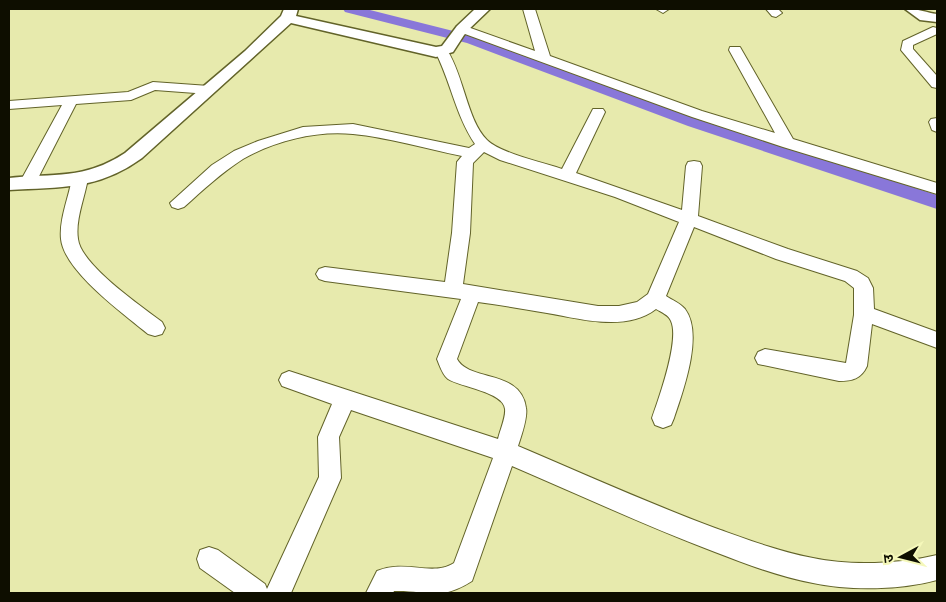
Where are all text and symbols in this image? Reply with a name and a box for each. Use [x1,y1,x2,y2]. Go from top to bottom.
north arrow [876,532,926,582]
text: उ [880,553,897,564]

